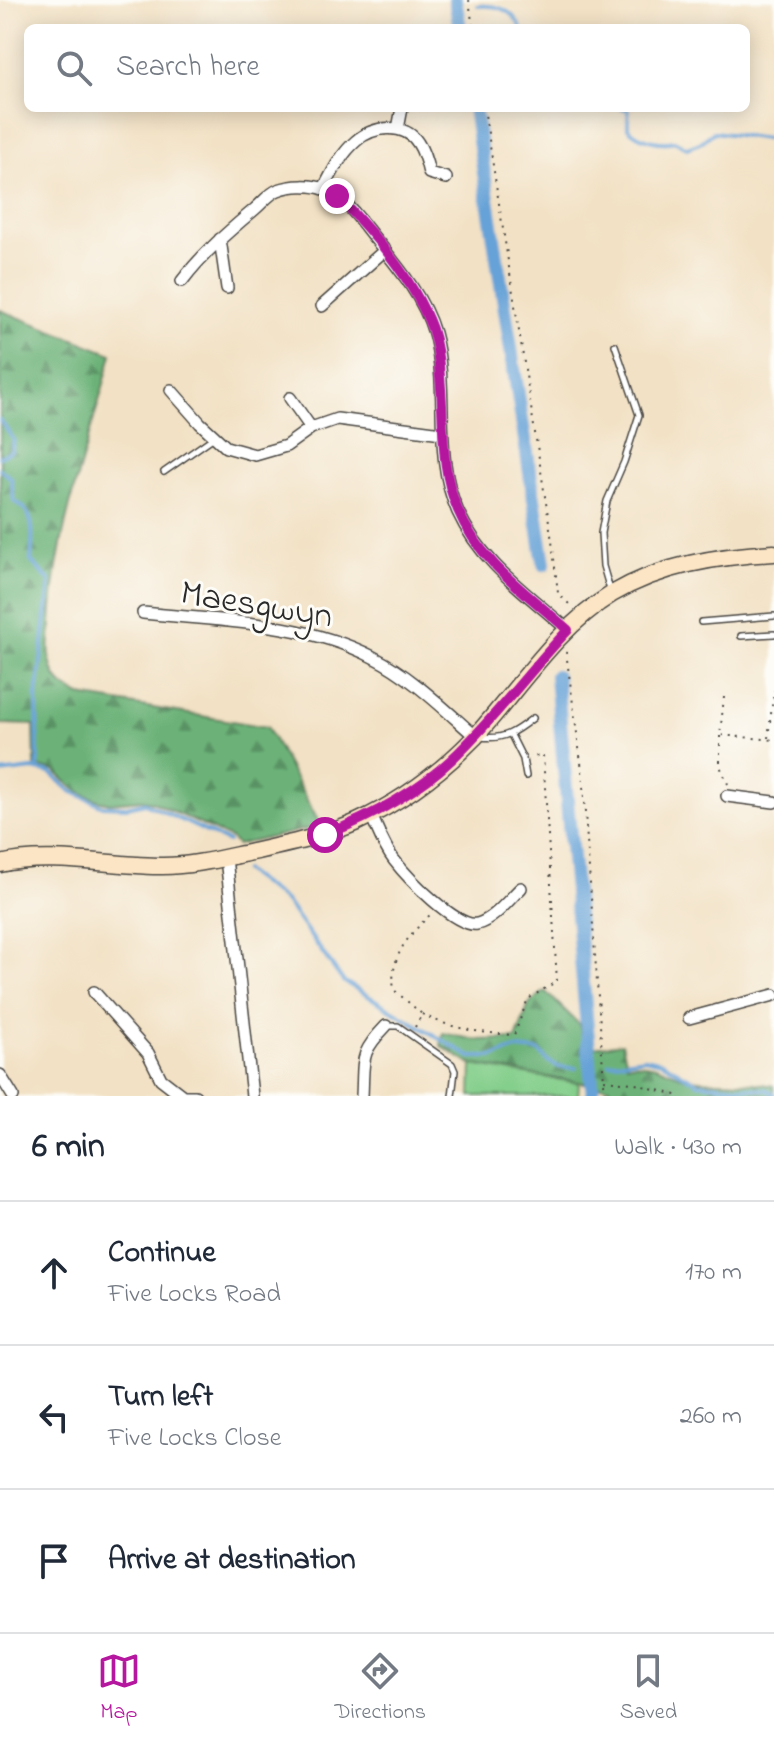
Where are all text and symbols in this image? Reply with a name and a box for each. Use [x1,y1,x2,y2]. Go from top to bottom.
search box [24,24,750,112]
icon: search [52,46,96,90]
text: Search here [116,46,260,90]
route end [319,178,355,214]
street label: Maesgwyn [176,568,336,645]
route start [307,817,343,853]
text: 6 min [32,1123,105,1173]
text: Walk · 430 m [614,1129,742,1167]
text: Continue [108,1232,216,1276]
icon: ahead [32,1251,76,1295]
text: 170 m [685,1254,742,1292]
text: Five Locks Road [108,1276,281,1314]
text: Turn left [108,1376,213,1420]
icon: left [32,1395,76,1439]
text: 260 m [680,1398,742,1436]
text: Five Locks Close [108,1420,281,1458]
icon: arrive [32,1539,76,1583]
text: Arrive at destination [108,1539,356,1583]
tab: Map [97,1649,141,1729]
tab: Directions [335,1649,426,1729]
tab: Saved [620,1649,677,1729]

